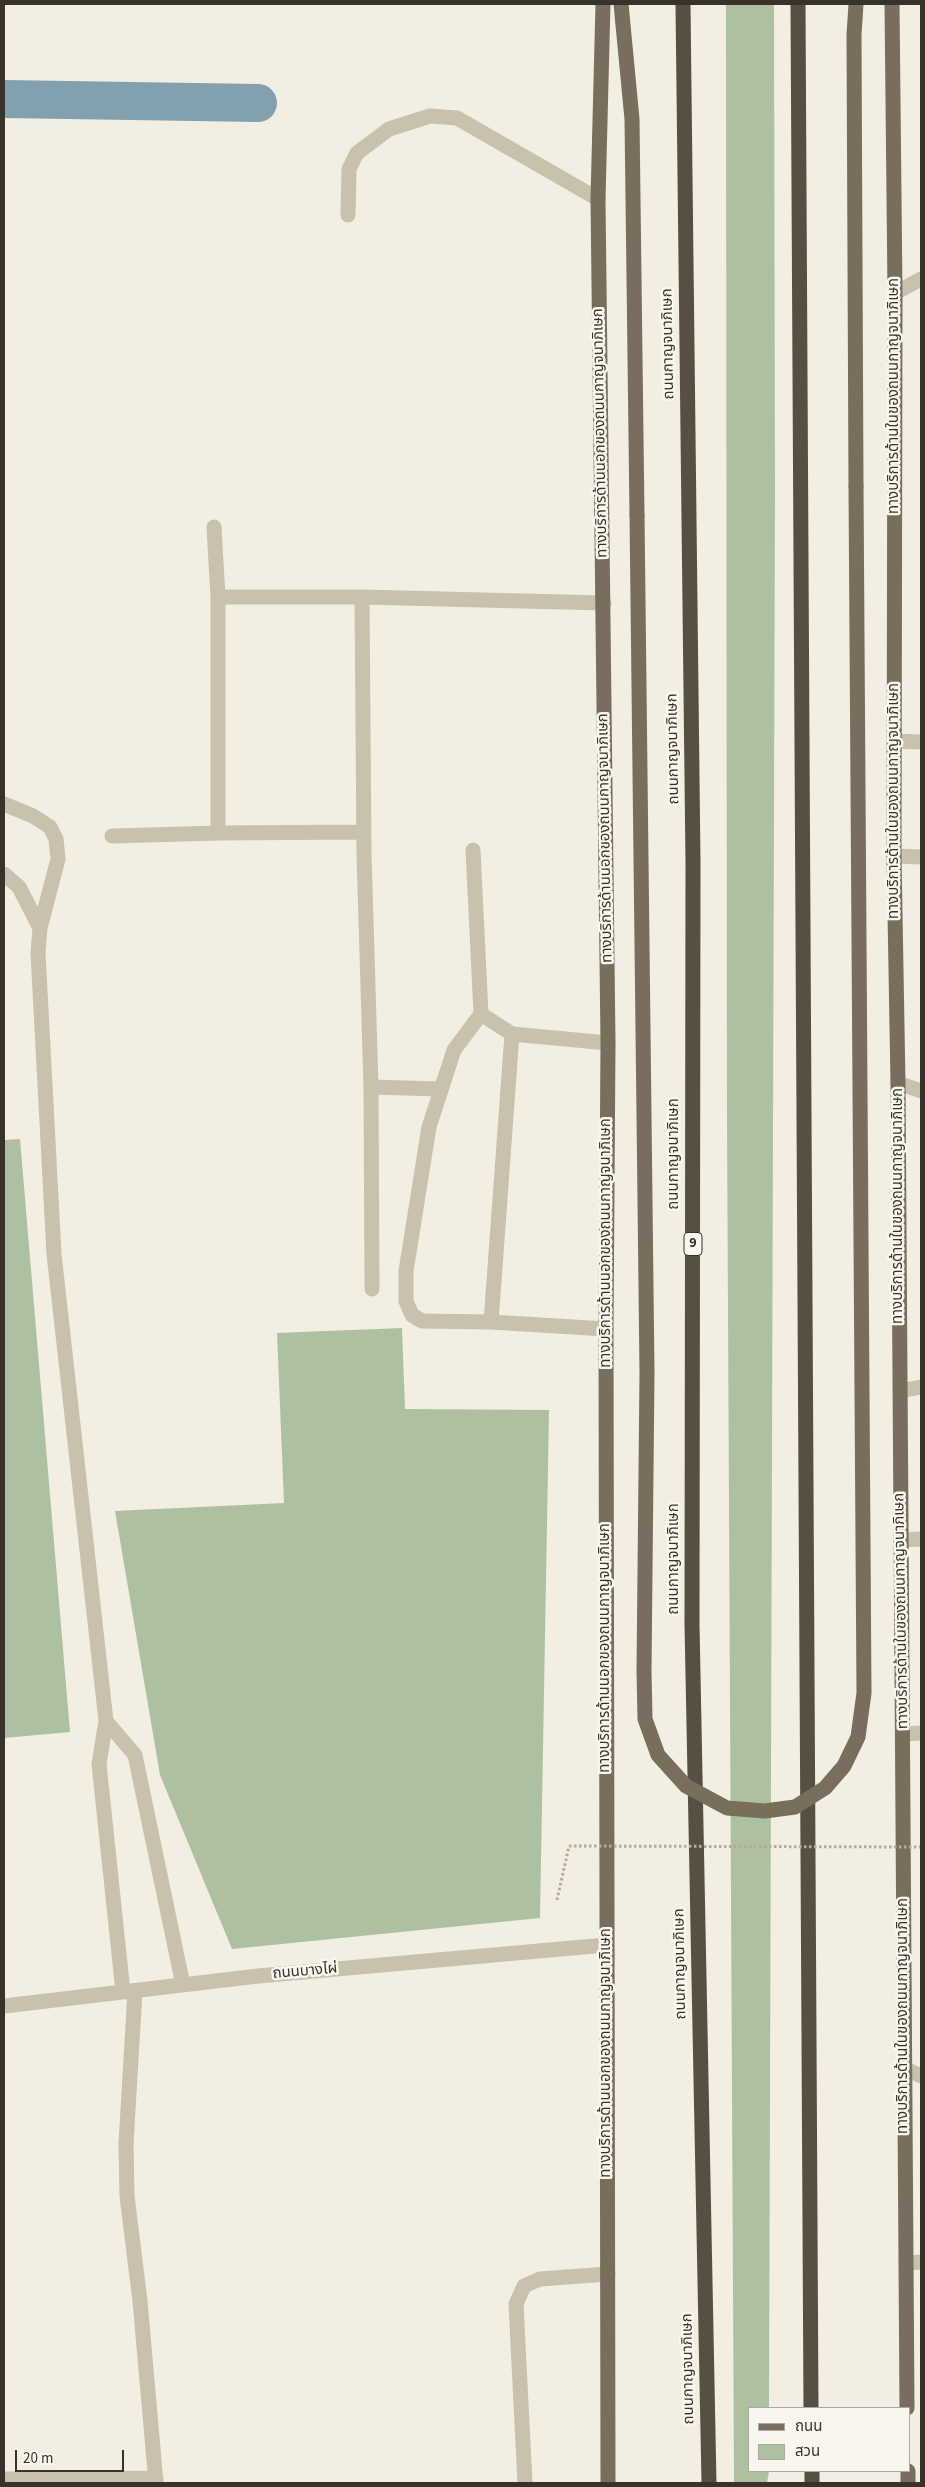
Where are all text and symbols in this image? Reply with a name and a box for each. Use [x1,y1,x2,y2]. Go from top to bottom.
street label: ทางบริการด้านในของถนนกาญจนาภิเษก [886,278,904,514]
street label: ถนนกาญจนาภิเษก [659,288,679,400]
street label: ทางบริการด้านนอกของถนนกาญจนาภิเษก [590,308,612,558]
street label: ทางบริการด้านในของถนนกาญจนาภิเษก [886,683,904,919]
street label: ถนนกาญจนาภิเษก [664,693,684,805]
street label: ทางบริการด้านนอกของถนนกาญจนาภิเษก [595,713,617,963]
street label: ทางบริการด้านในของถนนกาญจนาภิเษก [890,1088,908,1324]
street label: ถนนกาญจนาภิเษก [666,1098,684,1210]
street label: ทางบริการด้านนอกของถนนกาญจนาภิเษก [598,1118,616,1368]
road number: 9 [684,1232,702,1256]
street label: ทางบริการด้านในของถนนกาญจนาภิเษก [891,1493,913,1729]
street label: ถนนกาญจนาภิเษก [666,1503,684,1615]
street label: ทางบริการด้านนอกของถนนกาญจนาภิเษก [597,1523,615,1773]
street label: ทางบริการด้านในของถนนกาญจนาภิเษก [895,1898,913,2134]
street label: ถนนกาญจนาภิเษก [671,1908,691,2020]
street label: ทางบริการด้านนอกของถนนกาญจนาภิเษก [598,1928,616,2178]
street label: ถนนบางไผ่ [272,1960,338,1984]
street label: ถนนกาญจนาภิเษก [679,2313,699,2425]
legend [748,2407,910,2472]
text: ถนน [795,2416,822,2437]
scale bar [18,2440,126,2472]
text: สวน [795,2441,820,2462]
text: 20 m [23,2448,53,2469]

